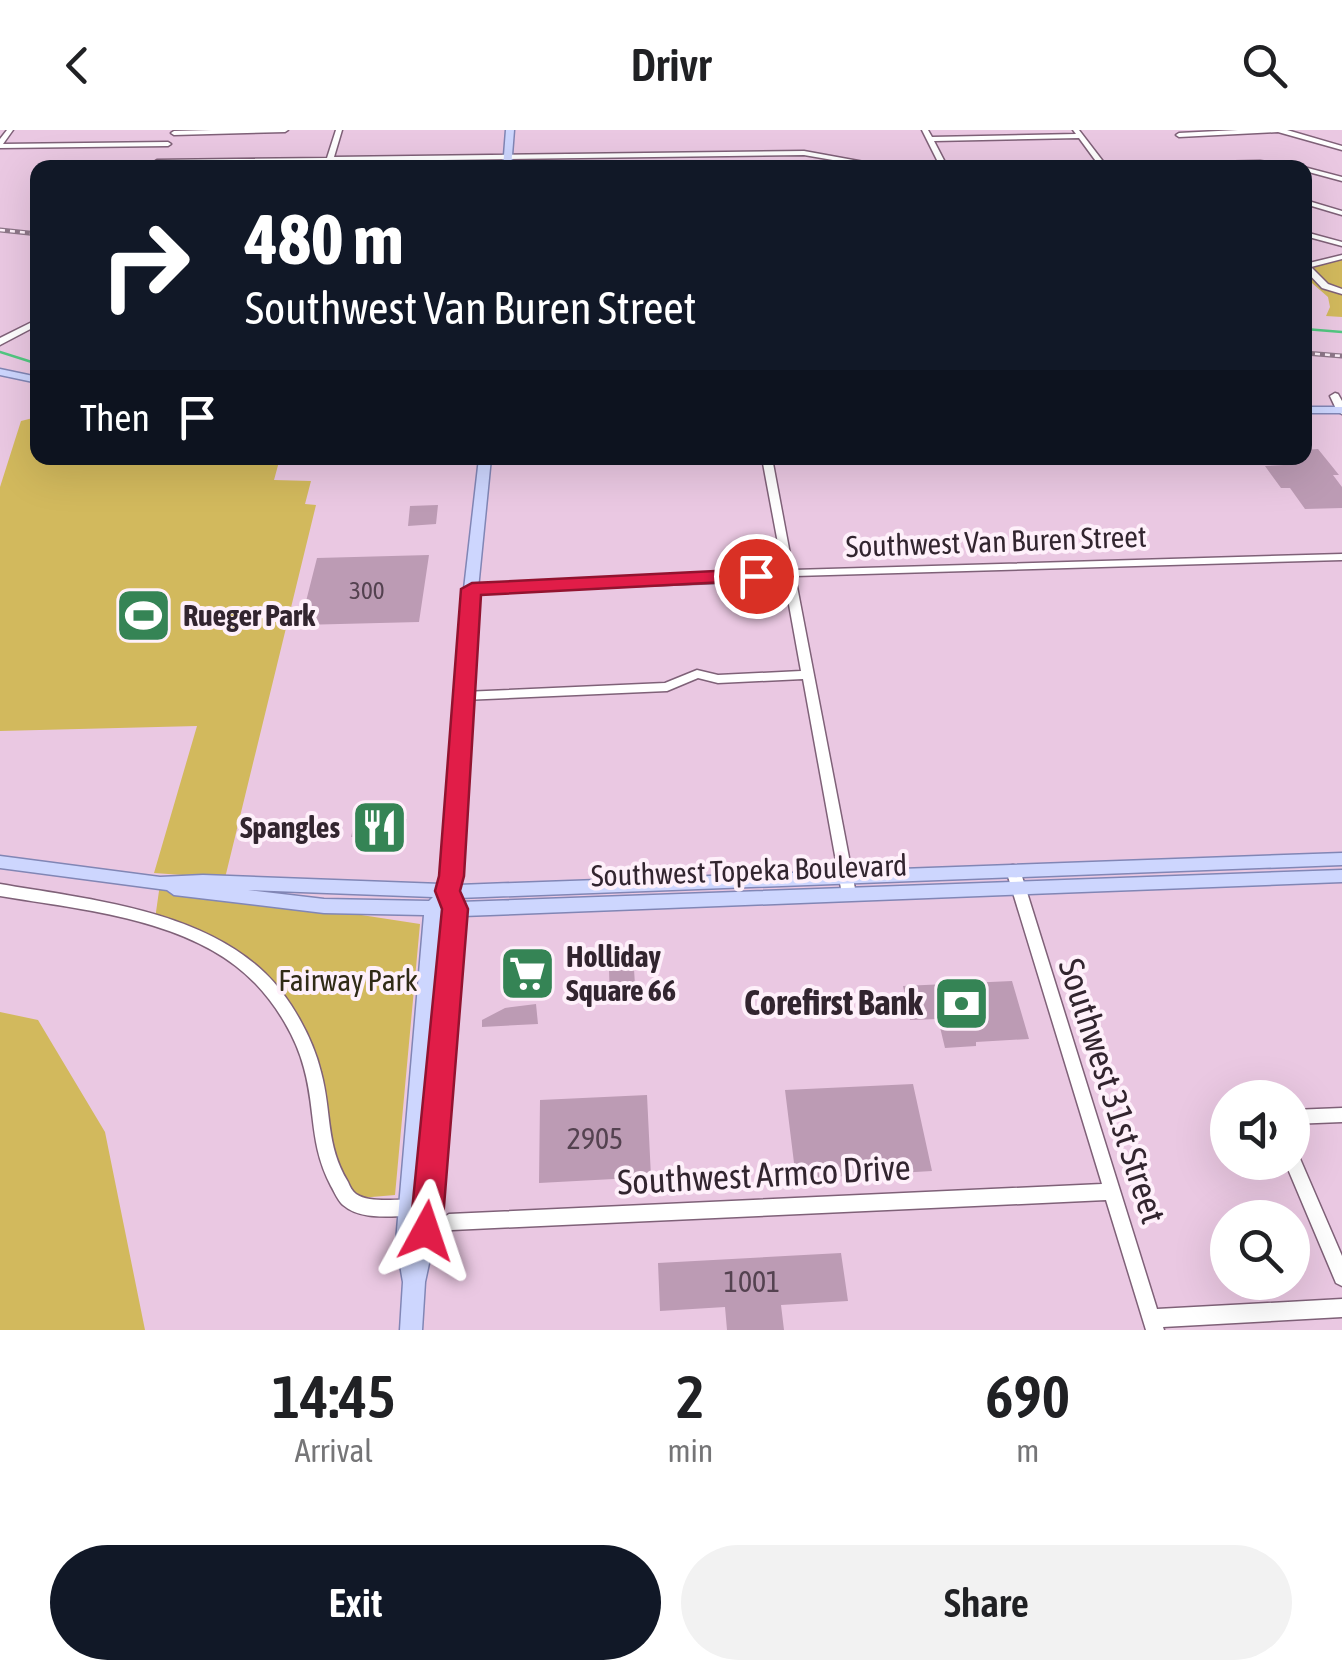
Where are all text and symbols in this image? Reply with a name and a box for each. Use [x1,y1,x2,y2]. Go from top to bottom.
icon: back [50,38,105,93]
icon: search [1237,38,1292,93]
text: Drivr [631,39,711,91]
text: 480 m [245,199,404,279]
icon: right [80,200,210,330]
text: Southwest Van Buren Street [245,282,697,334]
icon: arrive [170,390,225,445]
text: Then [80,396,150,439]
street label: Southwest Van Buren Street [845,519,1147,563]
pin [714,534,799,619]
icon: arrive [729,549,784,604]
house number: 300 [349,576,385,604]
sports icon: Rueger Park [114,586,174,646]
place label: Rueger Park [183,598,316,632]
restaurant icon: Spangles [349,798,409,858]
place label: Spangles [240,810,340,844]
street label: Southwest Topeka Boulevard [590,847,908,893]
place label: Holliday Square 66 [566,939,676,1007]
supermarket icon: Holliday Square 66 [497,944,557,1004]
street label: Southwest 31st Street [1051,953,1175,1228]
park label: Fairway Park [278,963,418,997]
bank icon: Corefirst Bank [932,973,992,1033]
place label: Corefirst Bank [744,982,924,1022]
map controls [1210,1080,1310,1300]
button: sound [1210,1080,1310,1180]
house number: 2905 [567,1121,623,1155]
street label: Southwest Armco Drive [616,1146,912,1202]
position arrow [374,1179,478,1283]
button: search [1210,1200,1310,1300]
house number: 1001 [724,1264,780,1298]
text: 14:45 [272,1362,395,1431]
text: 2 [676,1362,705,1431]
text: 690 [985,1362,1070,1431]
text: Arrival [295,1432,373,1469]
text: min [667,1432,713,1469]
text: m [1016,1432,1039,1469]
button: Exit [50,1545,661,1660]
button: Share [681,1545,1292,1660]

